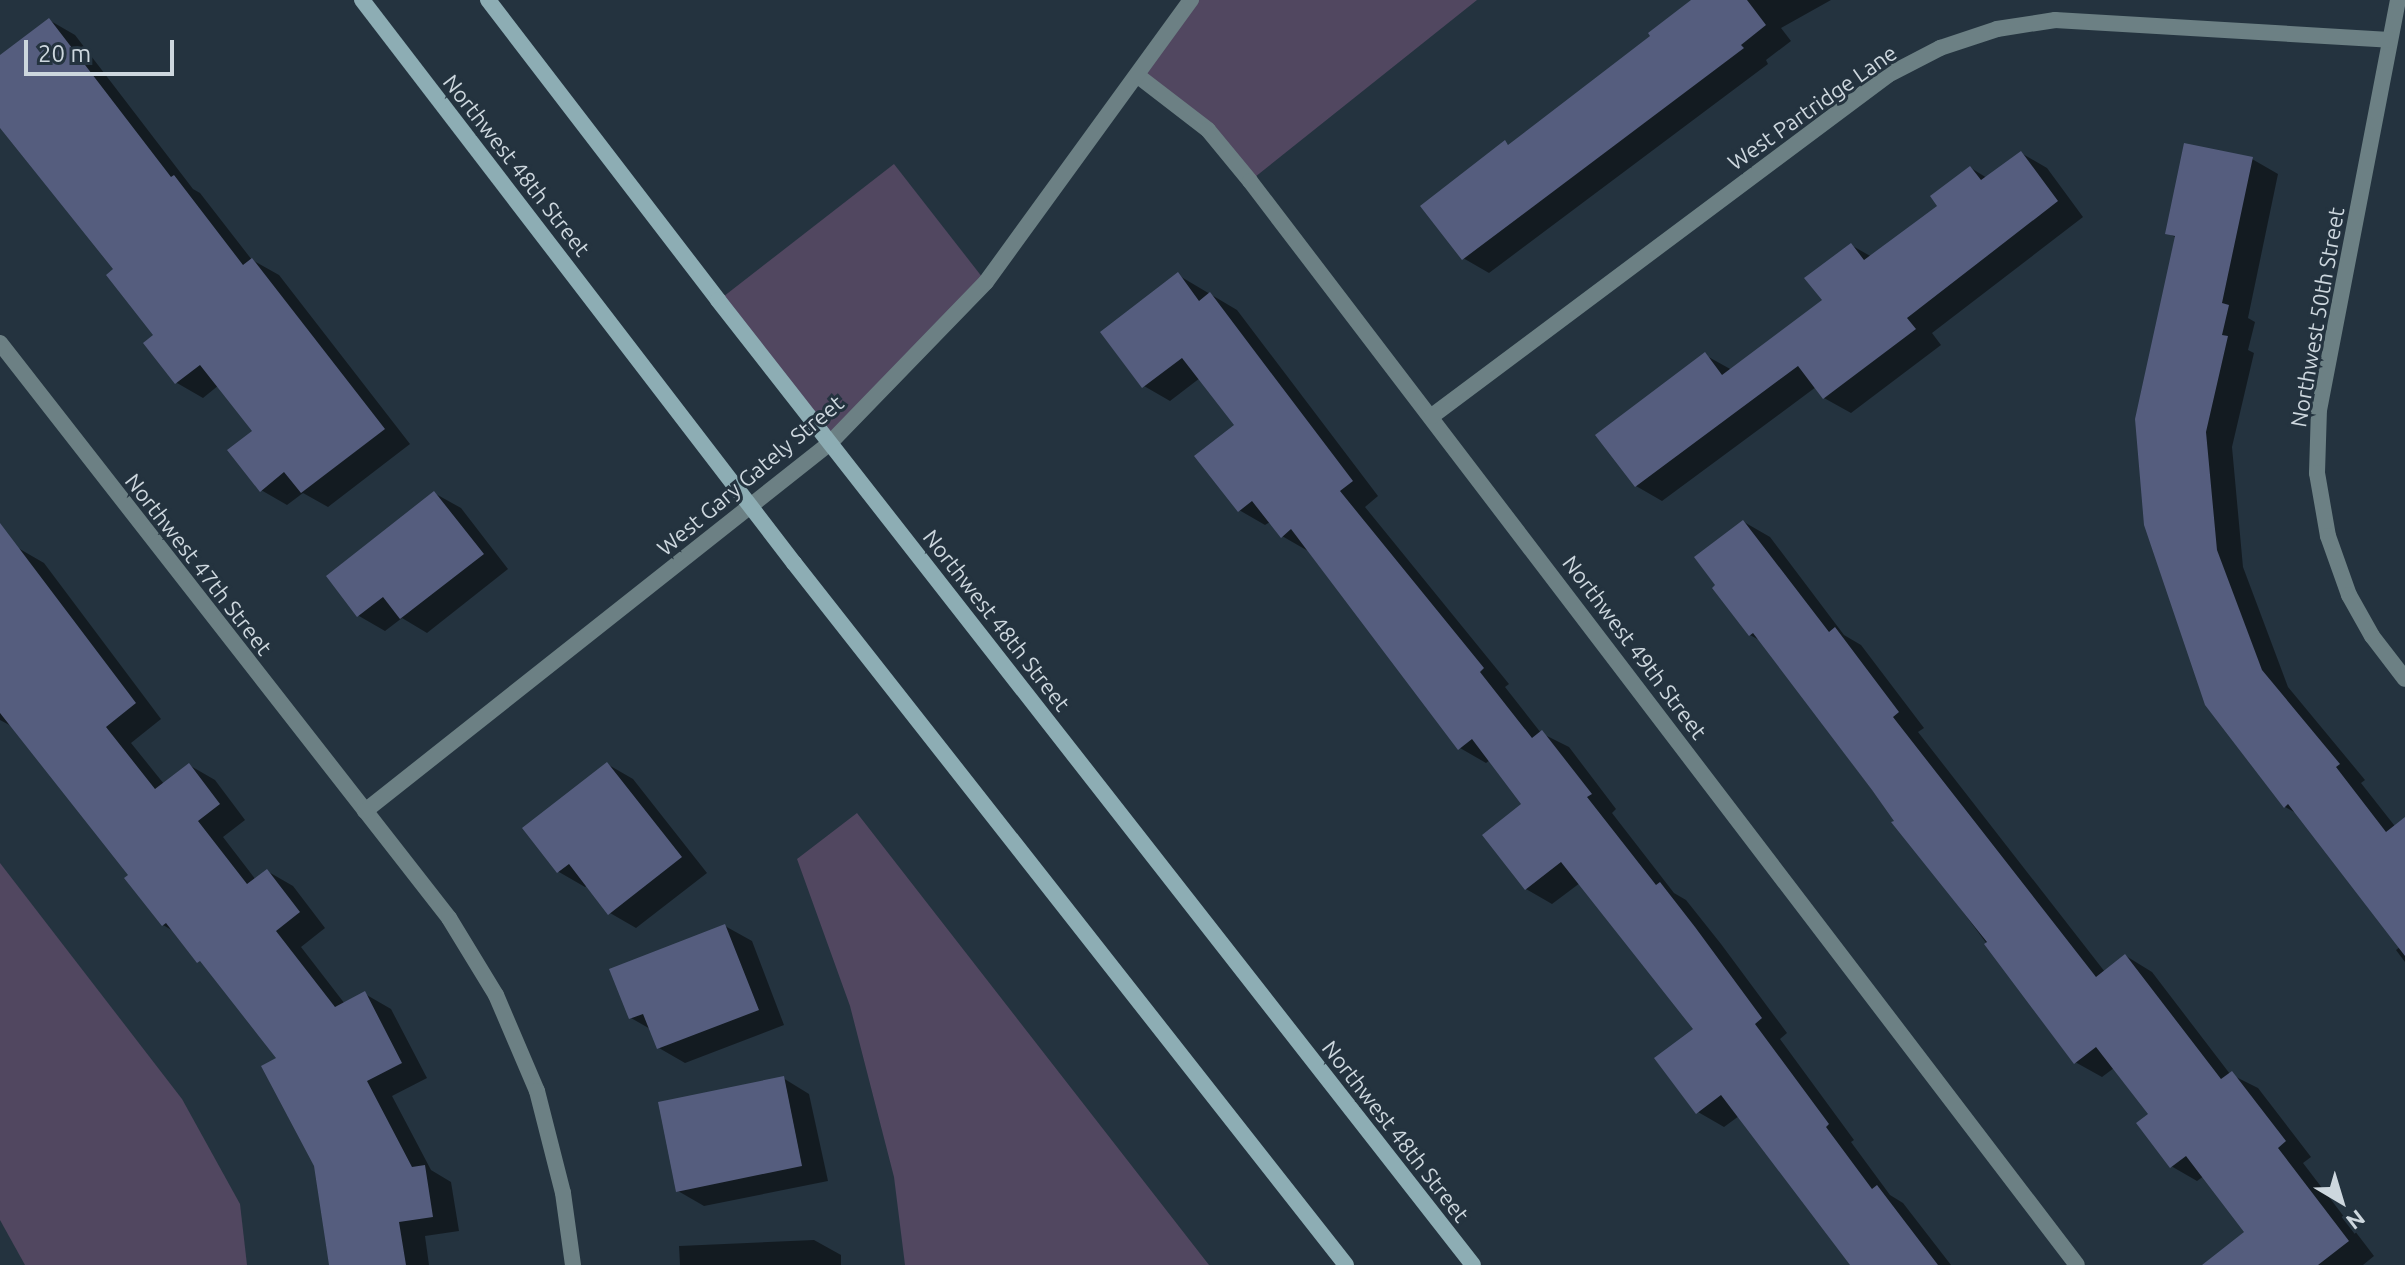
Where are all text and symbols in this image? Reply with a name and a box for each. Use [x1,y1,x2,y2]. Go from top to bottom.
scale bar [28,24,178,74]
street label: West Partridge Lane [1722,39,1902,175]
text: 20 m [38,40,91,67]
street label: Northwest 48th Street [438,69,596,261]
street label: Northwest 50th Street [2285,205,2349,429]
street label: West Gary Gately Street [651,389,849,561]
street label: Northwest 47th Street [120,468,278,660]
street label: Northwest 48th Street [918,524,1076,716]
street label: Northwest 49th Street [1557,550,1713,744]
street label: Northwest 48th Street [1317,1035,1475,1227]
north arrow [2301,1161,2381,1241]
text: N [2342,1205,2370,1235]

